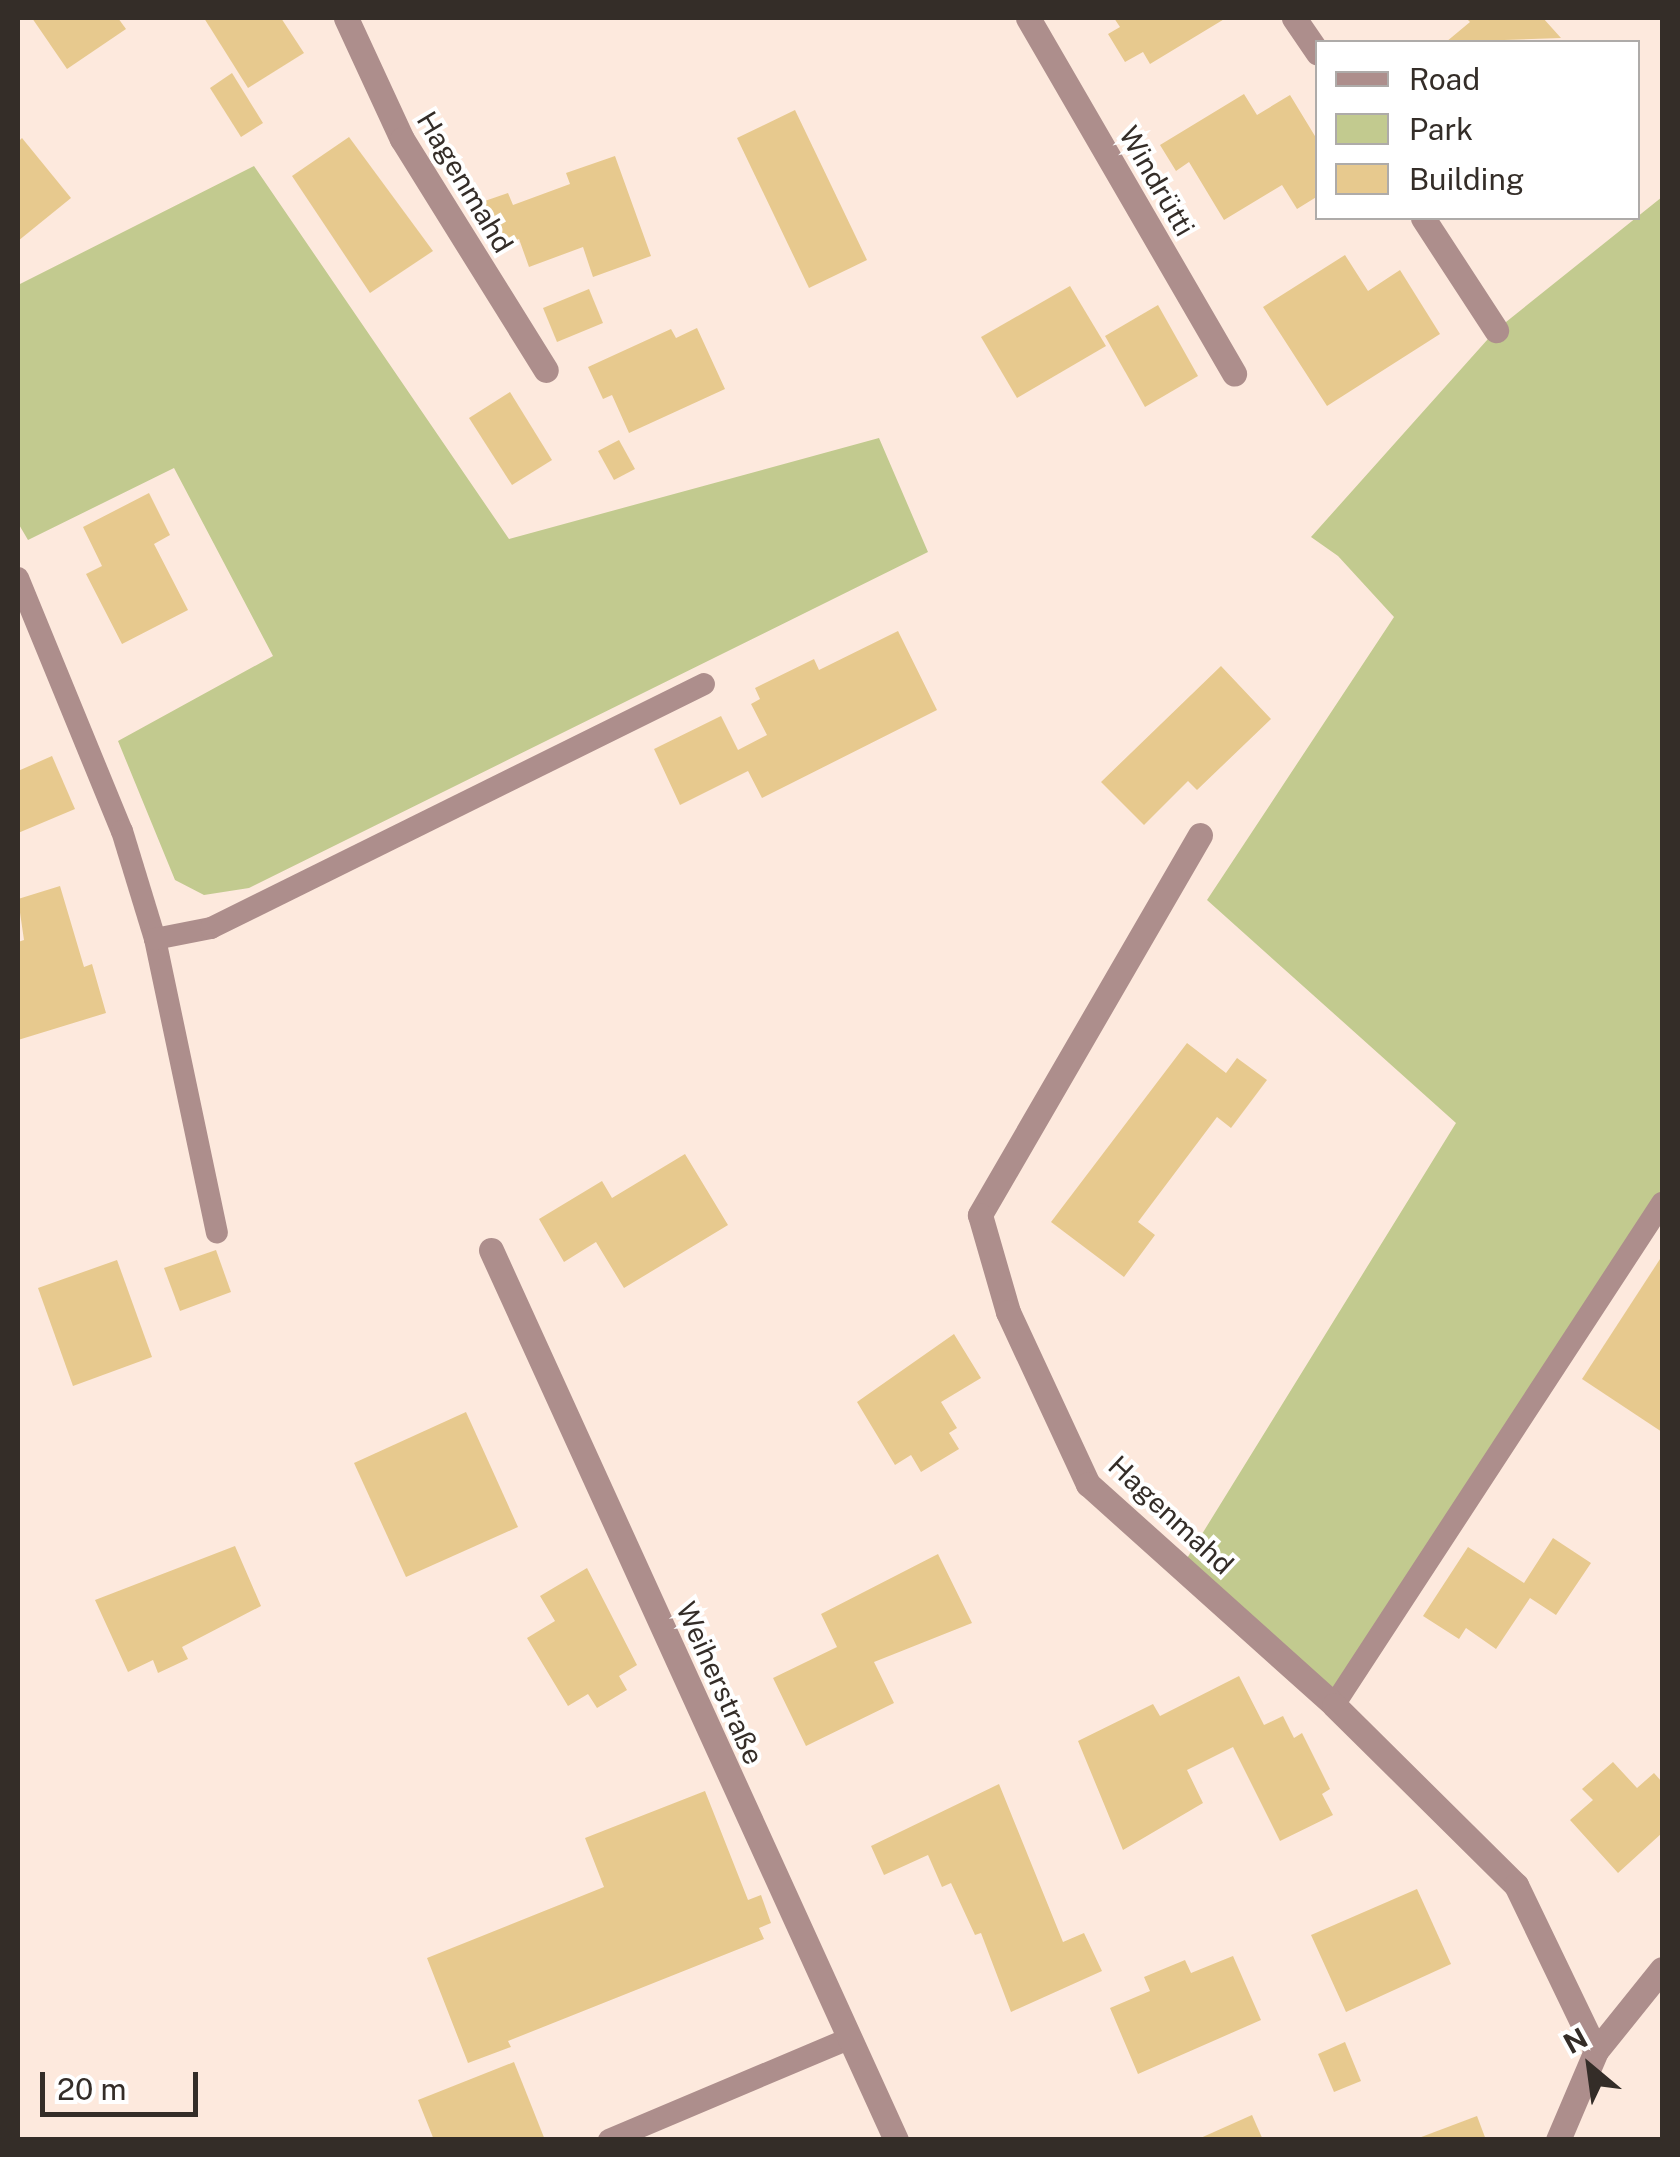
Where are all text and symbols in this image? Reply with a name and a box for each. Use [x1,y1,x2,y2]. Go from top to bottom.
legend [1315,40,1640,220]
text: Road [1409,61,1480,97]
street label: Hagenmahd [410,105,520,259]
text: Park [1409,111,1473,147]
street label: Windrütti [1112,120,1202,242]
text: Building [1409,161,1524,197]
street label: Hagenmahd [1102,1449,1240,1581]
street label: Weiherstraße [669,1597,771,1769]
north arrow [1540,2017,1640,2117]
text: N [1558,2021,1593,2060]
scale bar [45,2052,202,2114]
text: 20 m [57,2071,126,2107]

